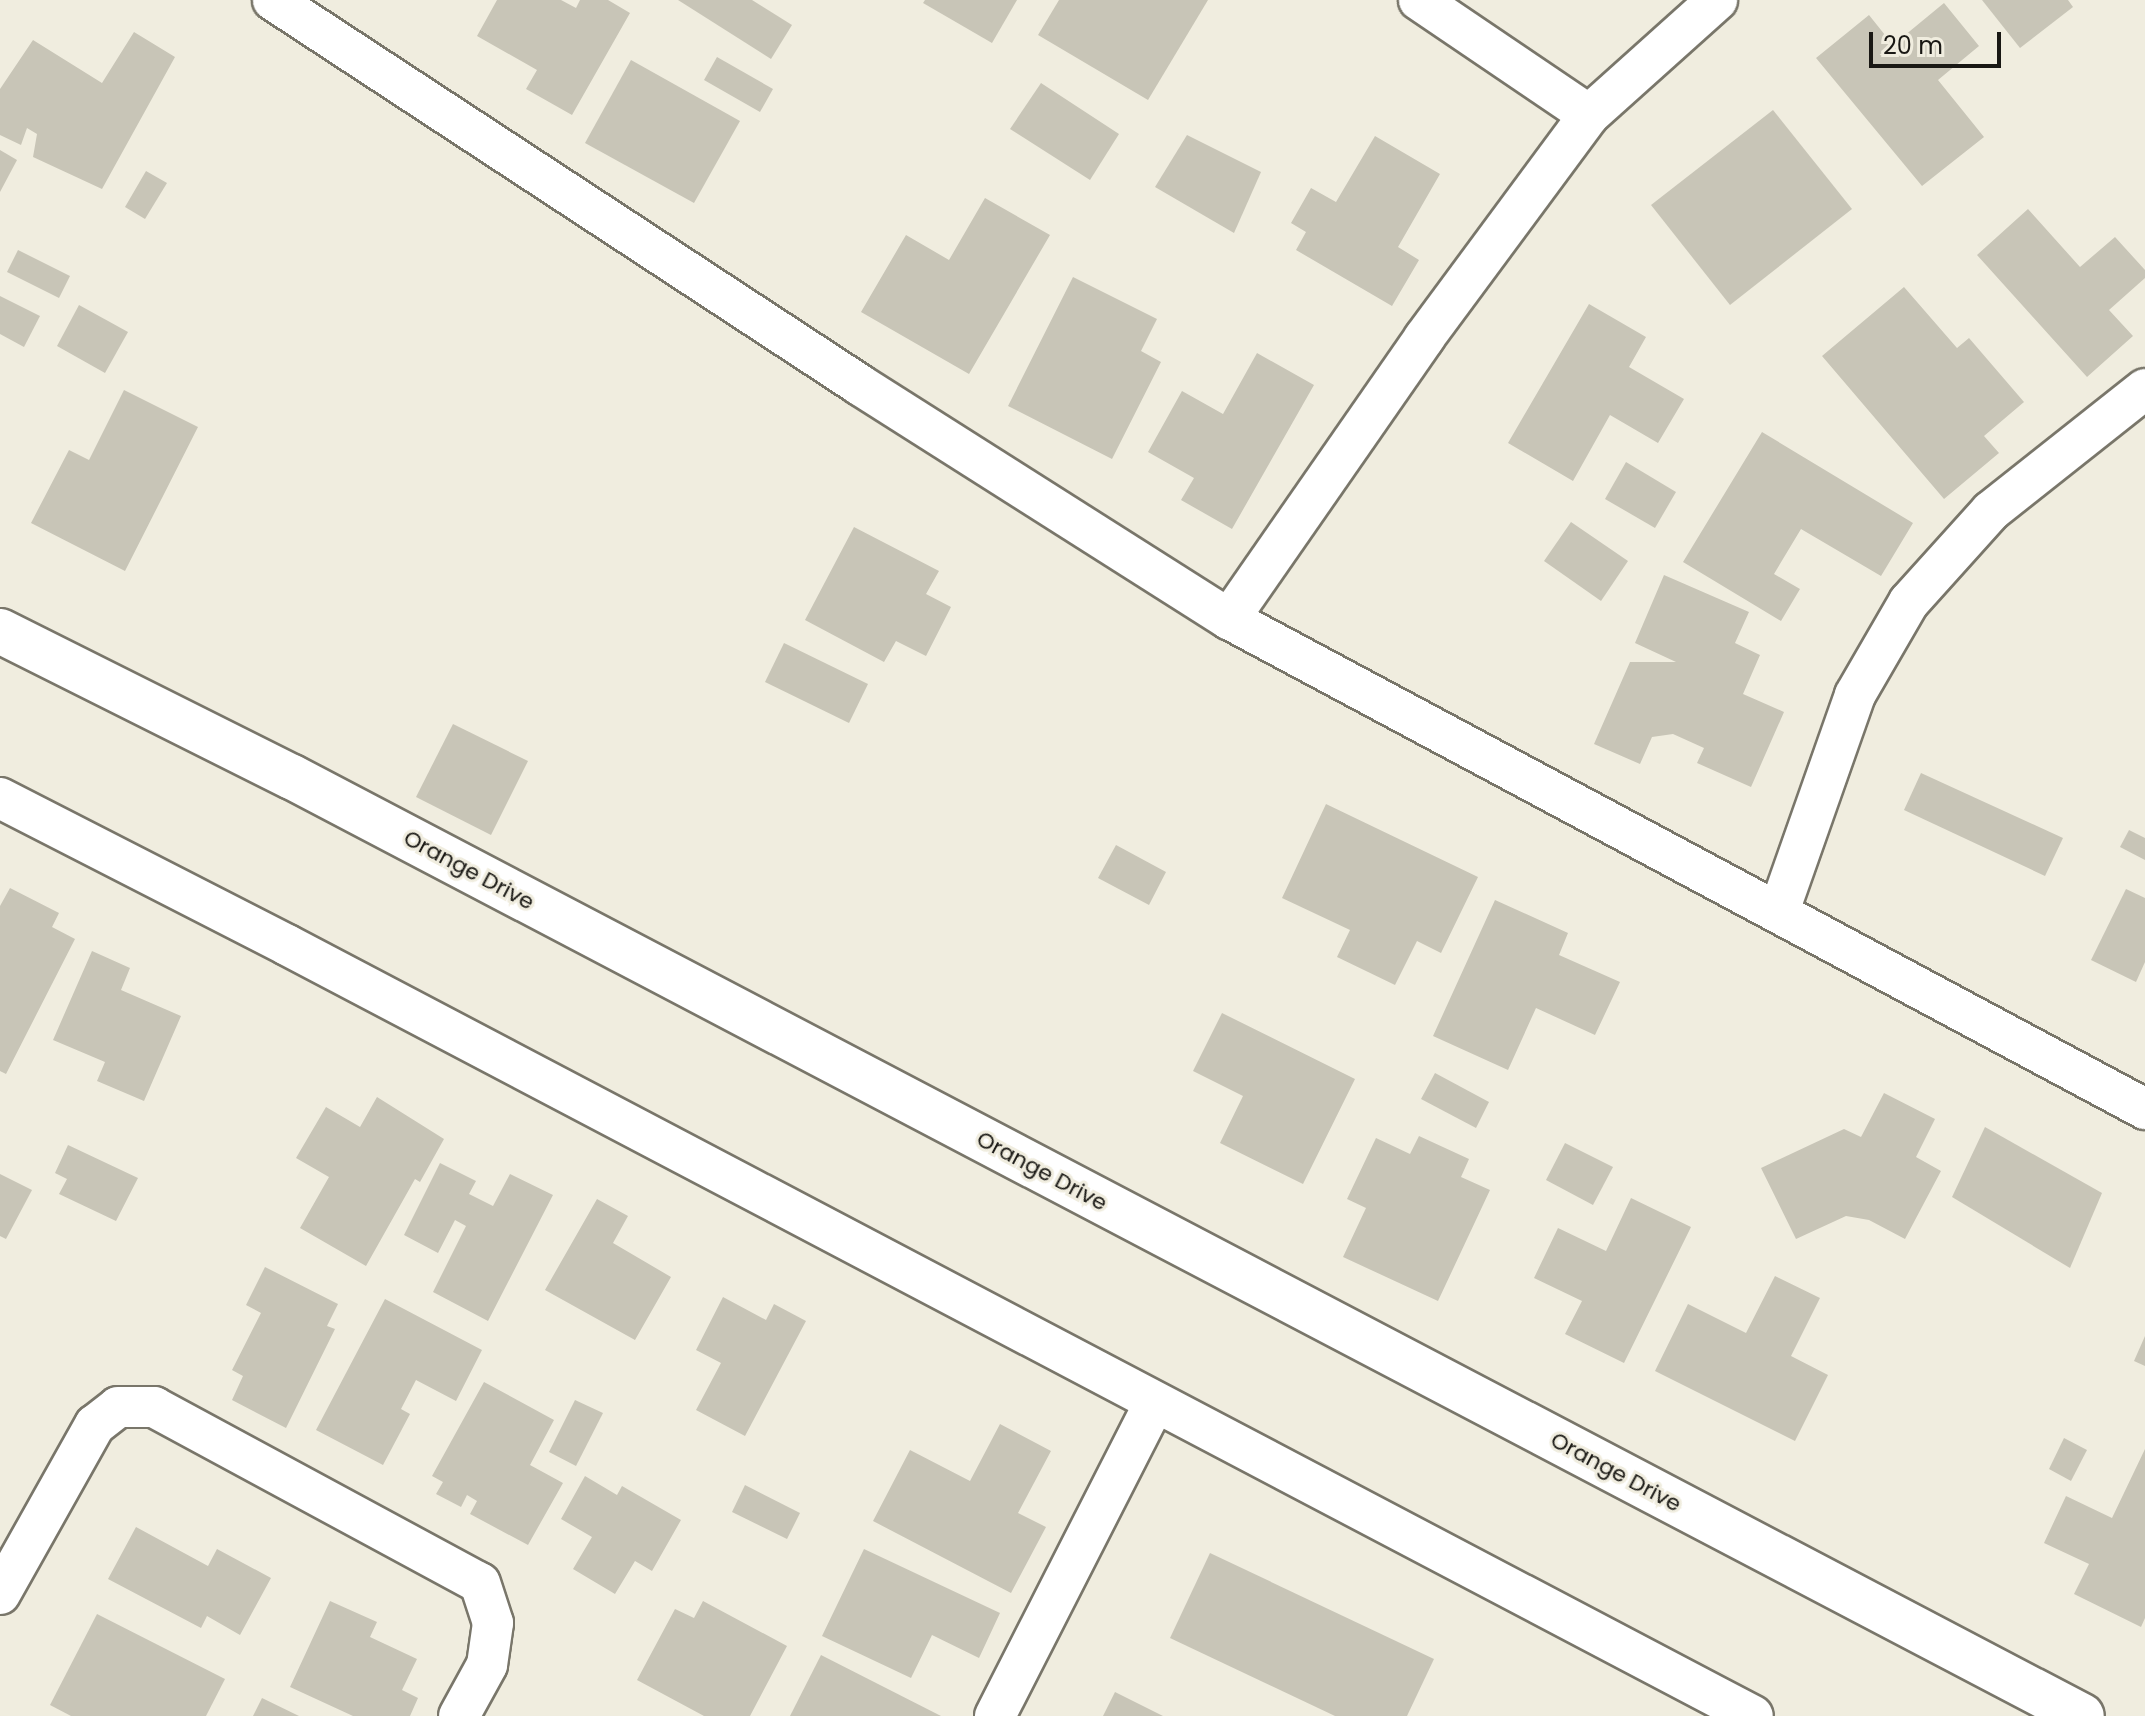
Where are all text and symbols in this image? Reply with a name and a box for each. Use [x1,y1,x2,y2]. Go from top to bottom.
scale bar [1873,16,2005,66]
text: 20 m [1883,29,1943,62]
street label: Orange Drive [399,825,539,915]
street label: Orange Drive [972,1126,1112,1216]
street label: Orange Drive [1546,1427,1686,1517]

